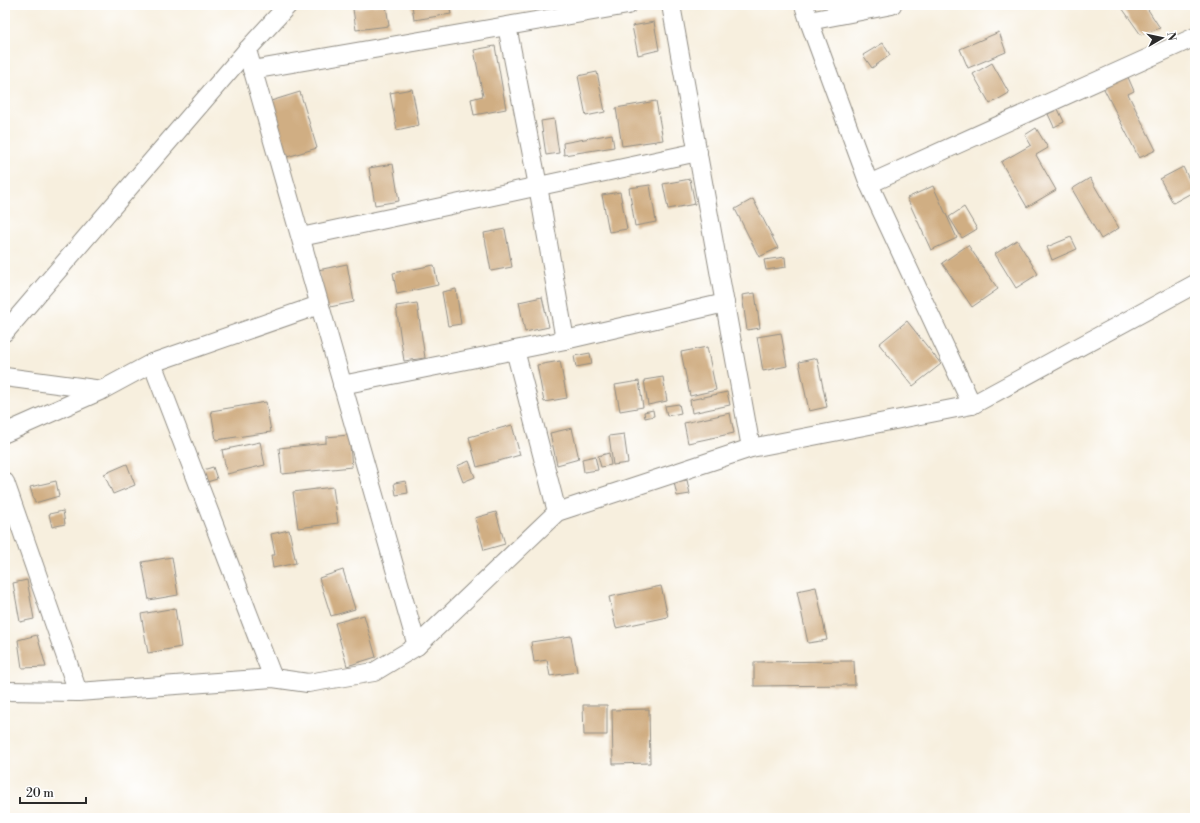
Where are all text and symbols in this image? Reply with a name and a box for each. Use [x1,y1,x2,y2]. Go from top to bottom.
north arrow [1142,18,1182,58]
text: N [1163,31,1179,42]
scale bar [20,779,86,805]
text: 20 m [26,786,54,801]

